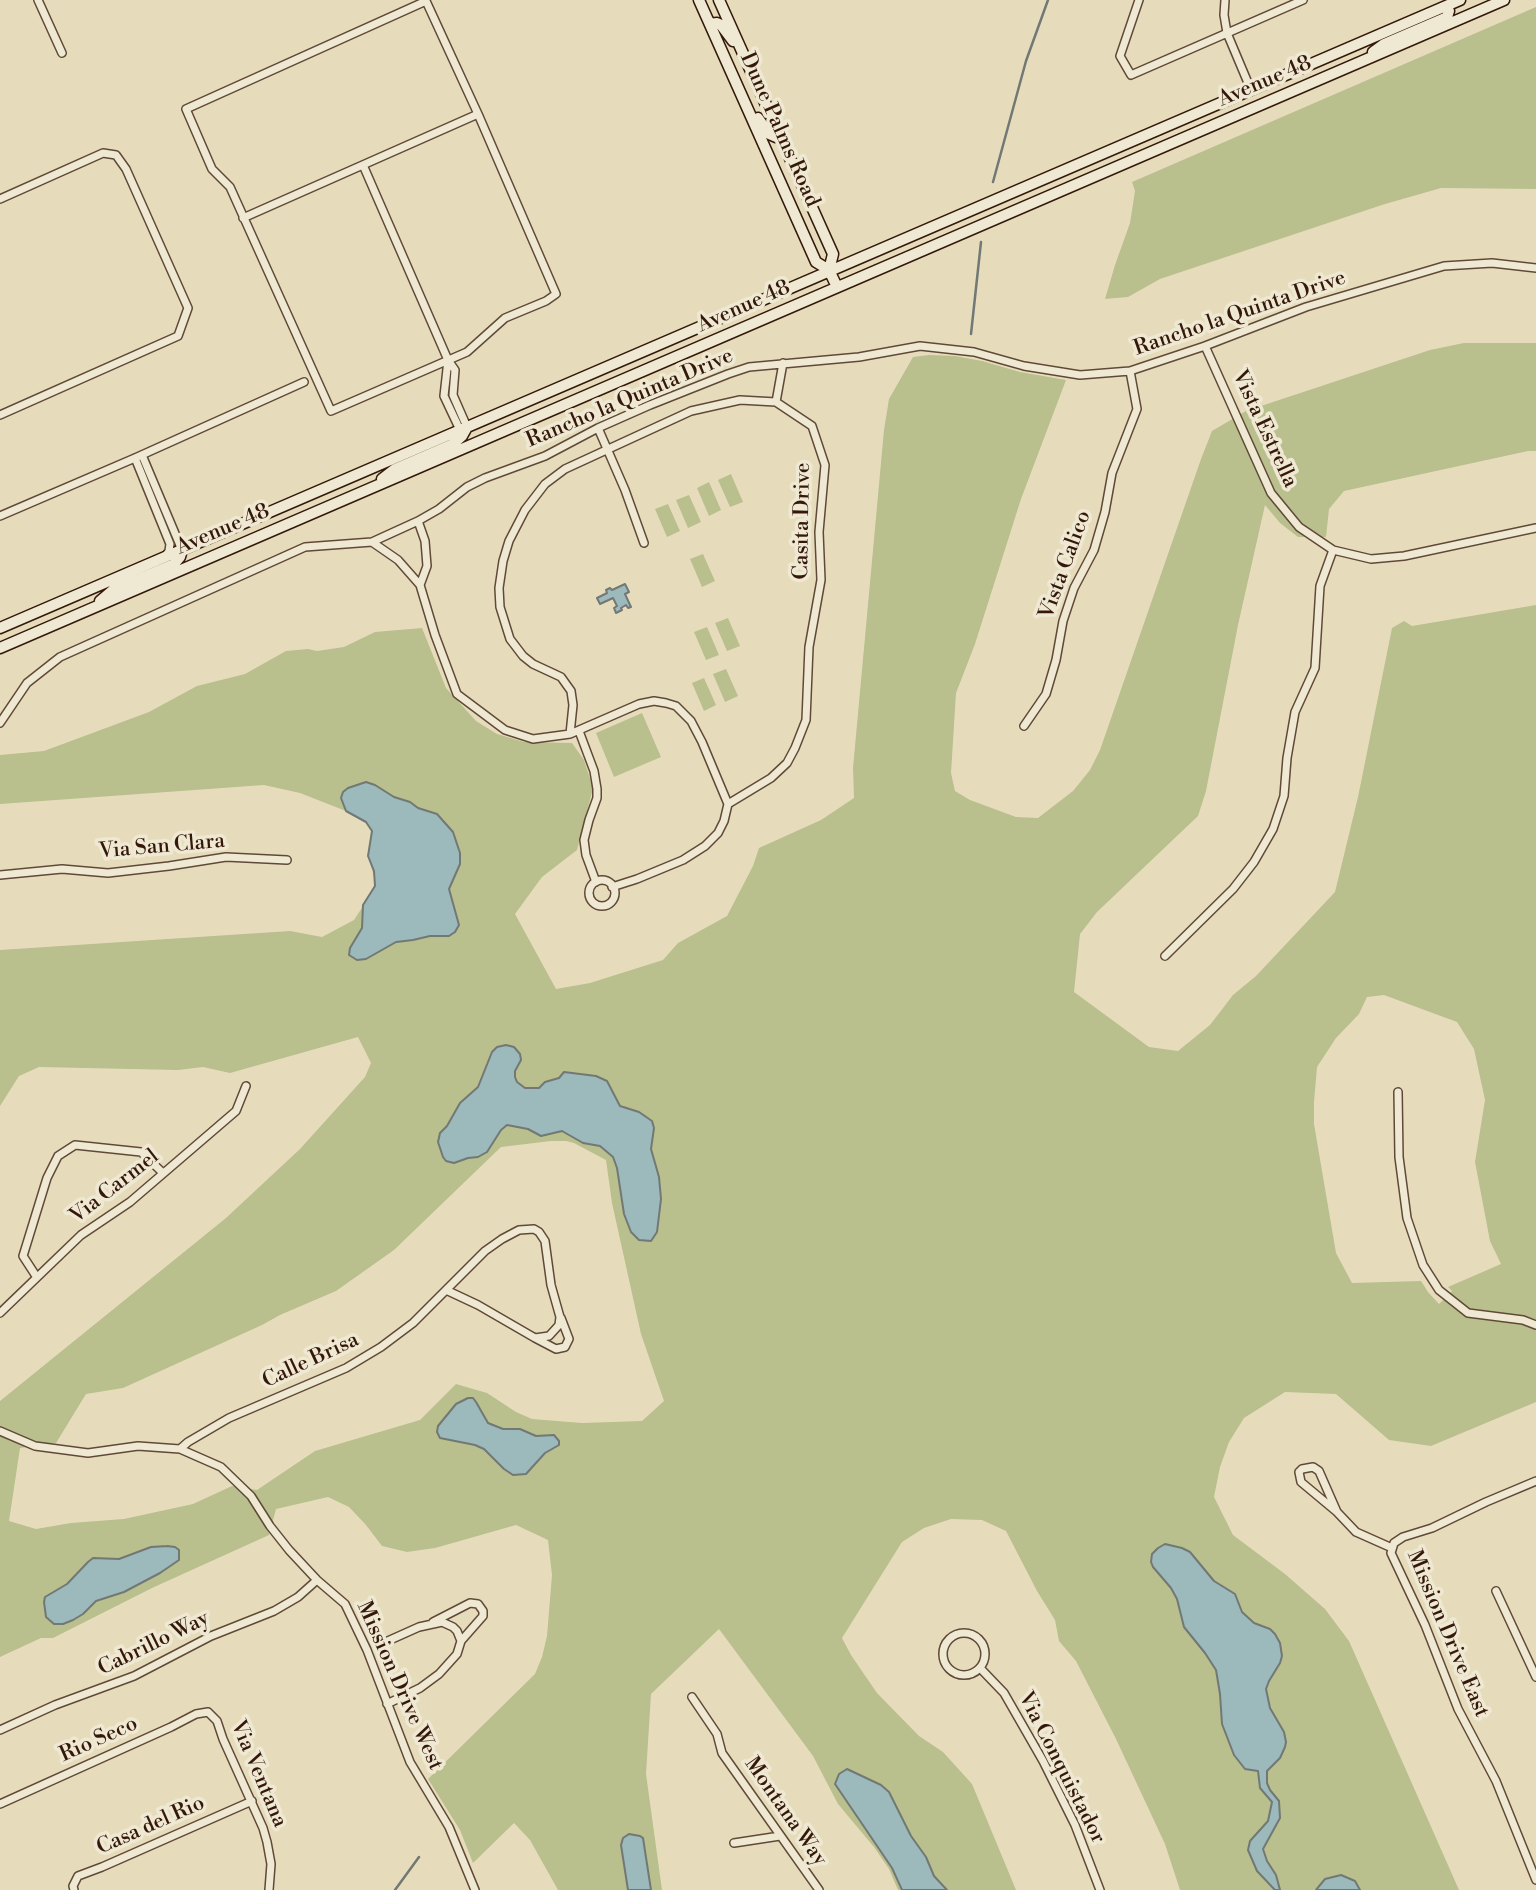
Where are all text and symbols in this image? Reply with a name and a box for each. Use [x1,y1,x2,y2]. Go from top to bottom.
street label: Dune Palms Road [734,49,824,211]
street label: Avenue 48 [1215,51,1315,113]
street label: Rancho la Quinta Drive [1131,266,1349,362]
street label: Avenue 48 [694,275,794,339]
street label: Rancho la Quinta Drive [523,344,737,454]
street label: Vista Estrella [1226,366,1302,492]
street label: Casita Drive [789,462,817,580]
street label: Avenue 48 [173,499,273,561]
street label: Vista Calico [1035,507,1097,623]
street label: Via San Clara [98,829,226,865]
street label: Via Carmel [66,1145,164,1229]
street label: Calle Brisa [259,1328,363,1394]
street label: Mission Drive East [1400,1547,1494,1721]
street label: Mission Drive West [350,1598,448,1774]
street label: Cabrillo Way [94,1606,214,1682]
street label: Via Conquistador [1012,1688,1110,1848]
street label: Rio Seco [56,1712,142,1768]
street label: Via Ventana [224,1717,292,1831]
street label: Montana Way [738,1753,832,1871]
street label: Casa del Rio [93,1791,209,1861]

